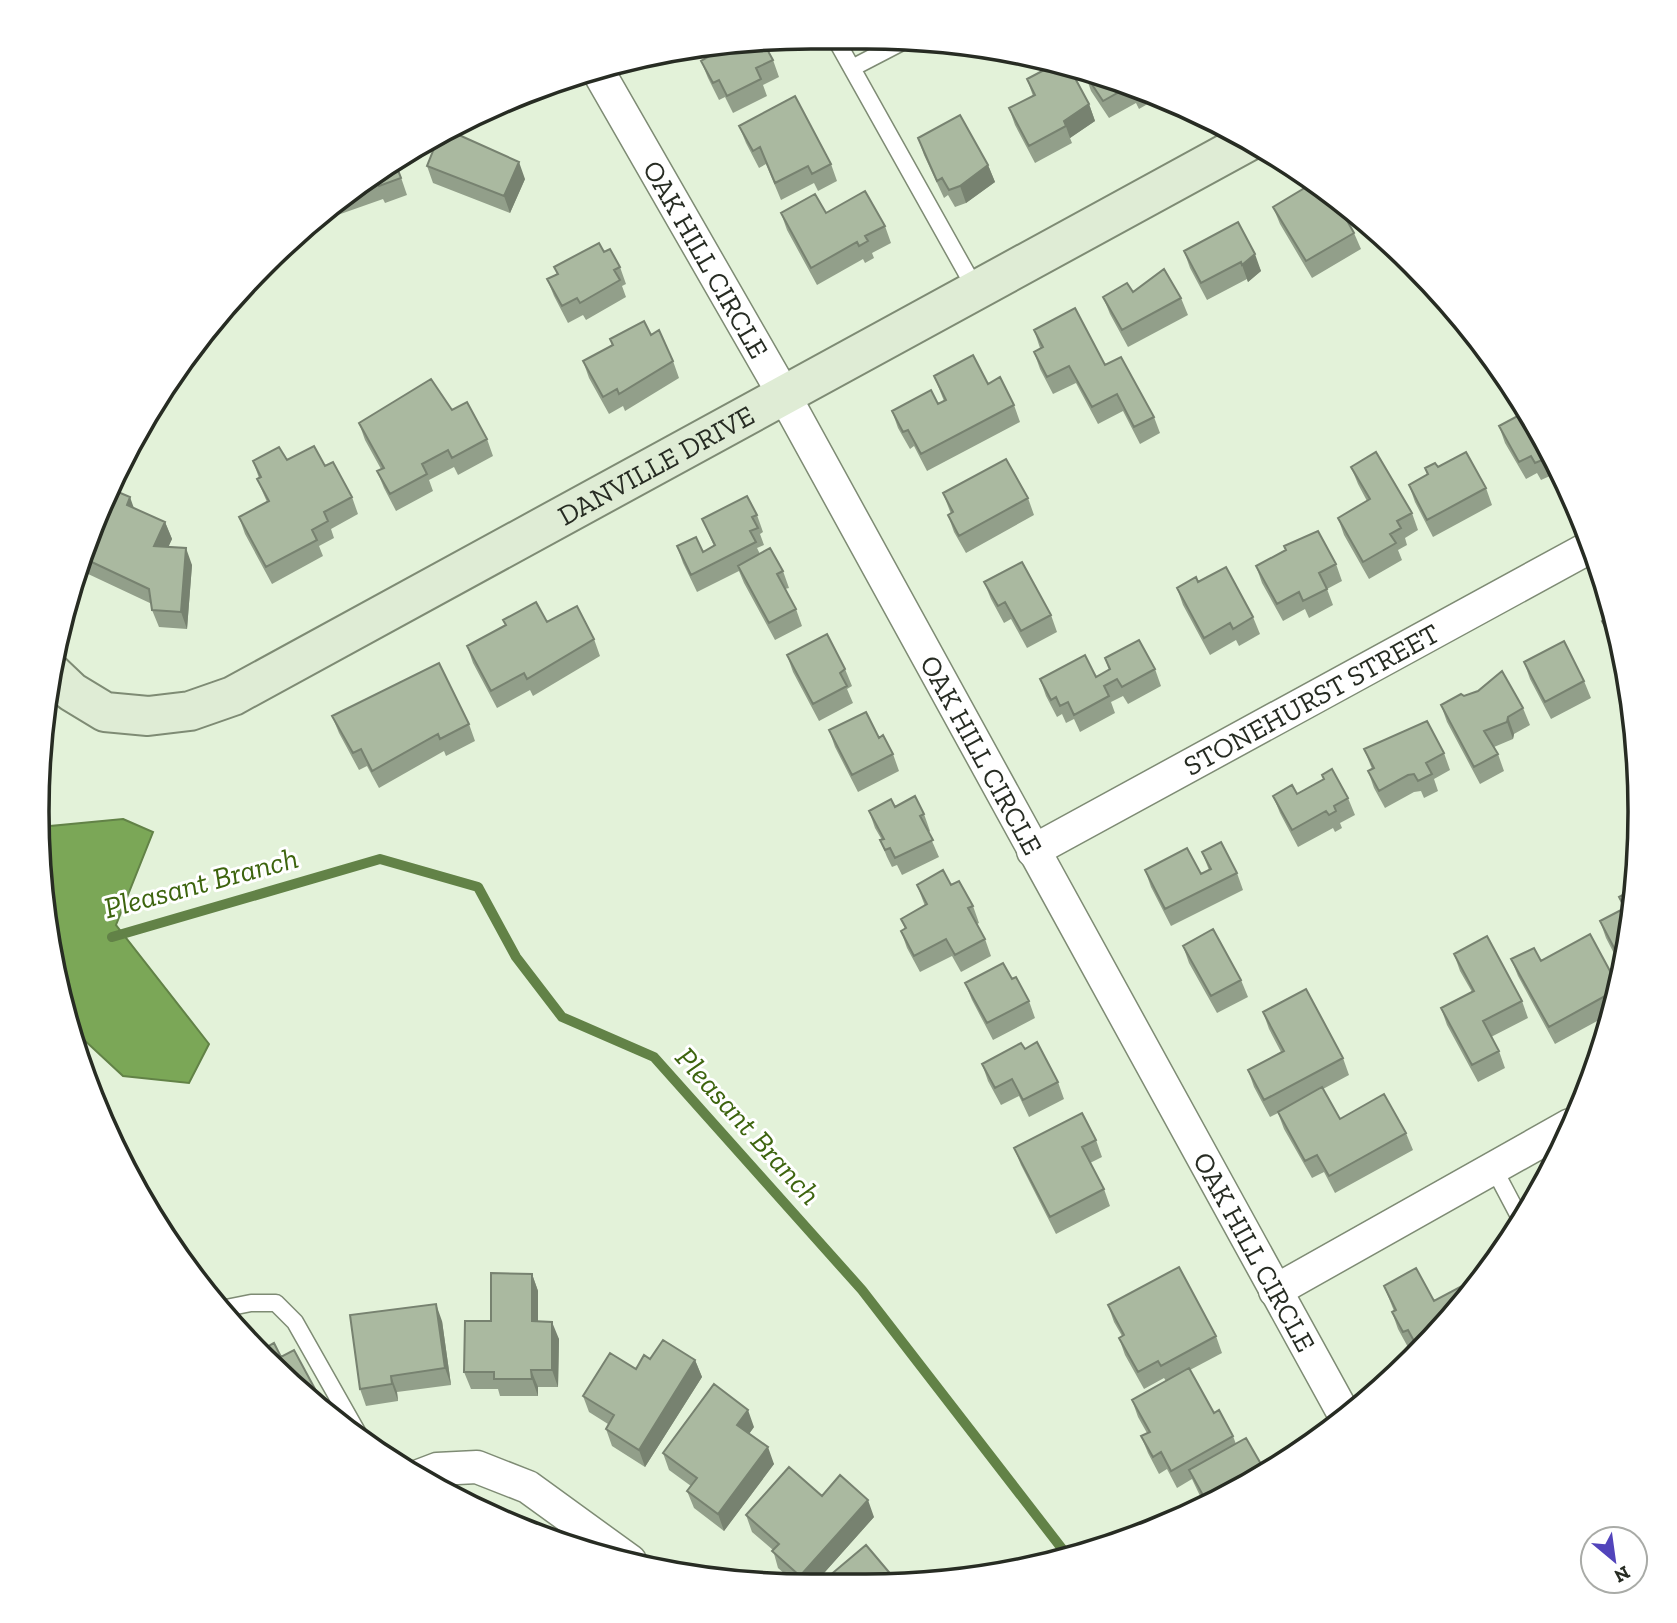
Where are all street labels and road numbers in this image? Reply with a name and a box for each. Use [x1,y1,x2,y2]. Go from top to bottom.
street label: OAK HILL CIRCLE [636,155,775,364]
street label: DANVILLE DRIVE [552,399,760,532]
street label: STONEHURST STREET [1178,617,1445,783]
street label: OAK HILL CIRCLE [913,650,1049,860]
street label: OAK HILL CIRCLE [1186,1147,1322,1357]

